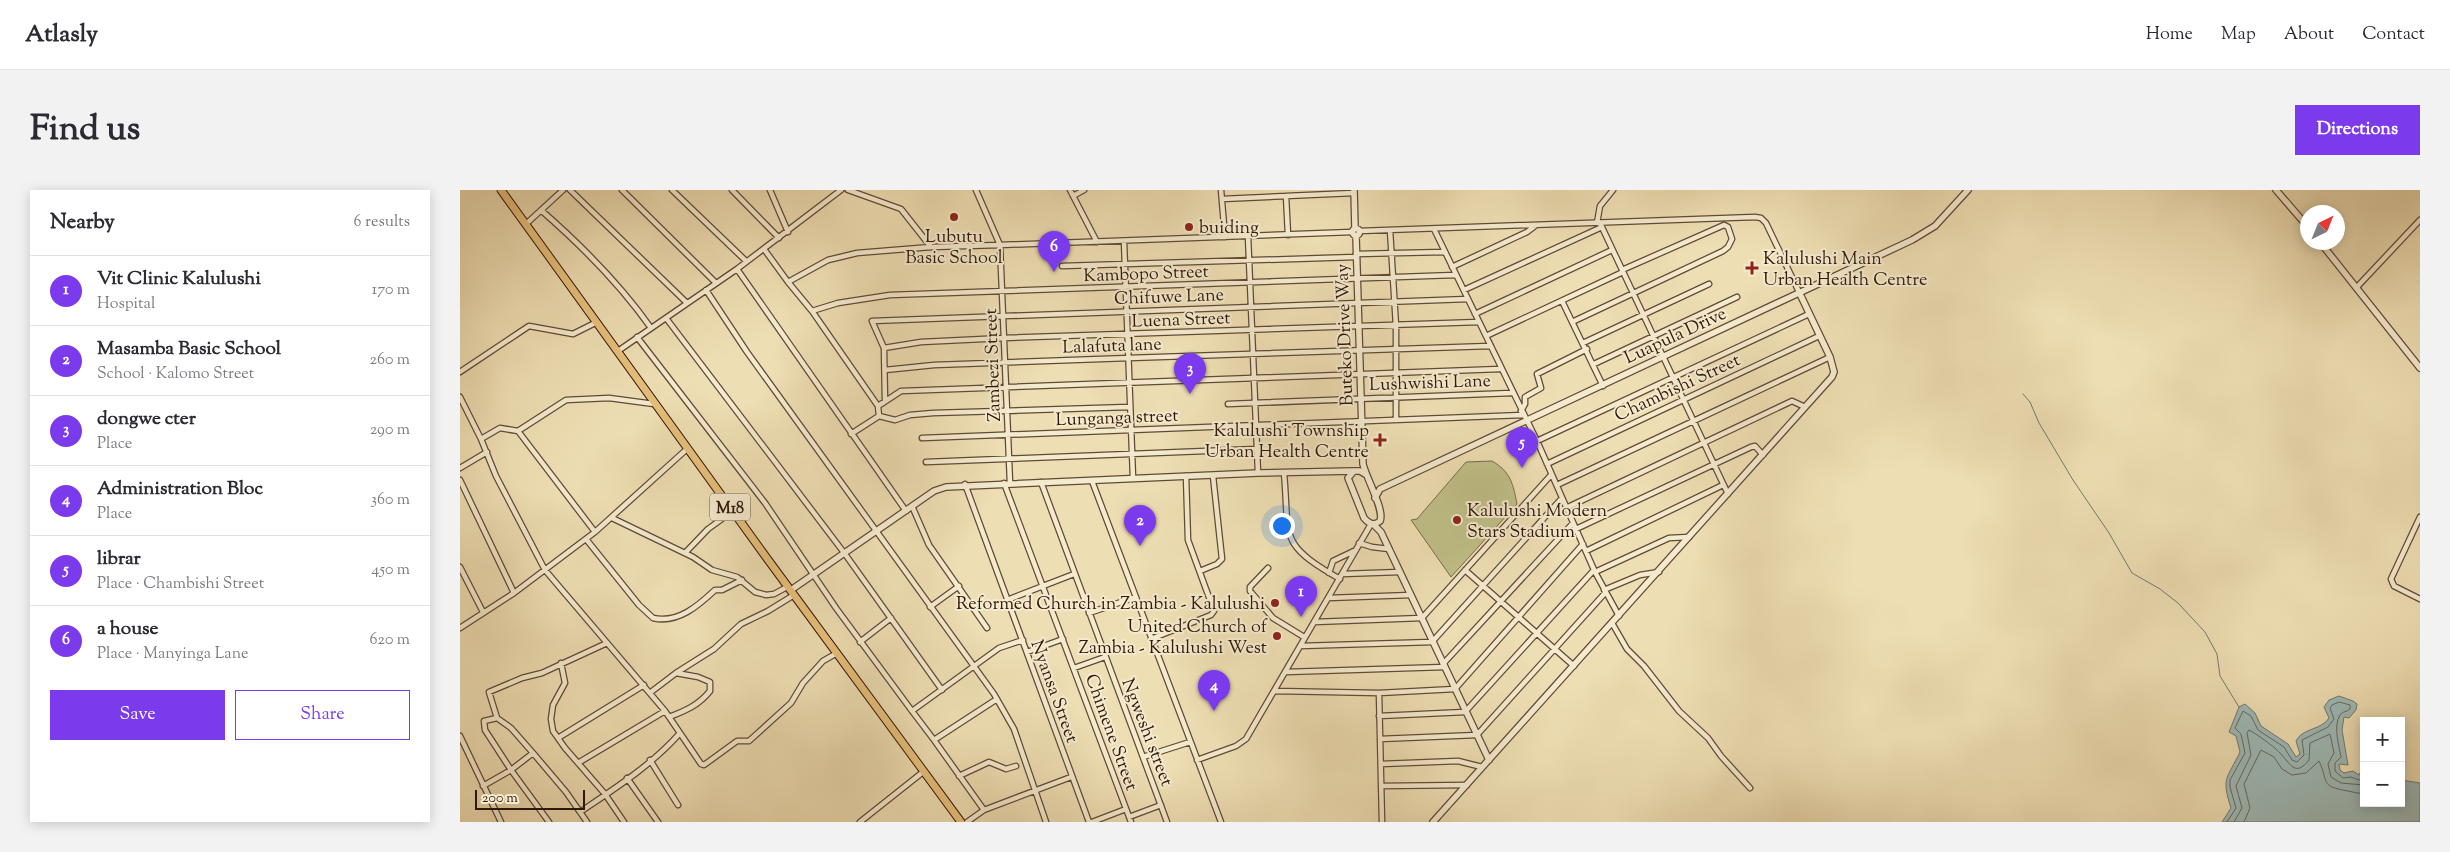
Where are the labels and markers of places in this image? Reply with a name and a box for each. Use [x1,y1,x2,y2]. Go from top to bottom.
marker: Lubutu Basic School [948,211,960,223]
place label: buiding [1199,216,1259,242]
marker: buiding [1183,221,1195,233]
place label: Lubutu Basic School [905,225,1003,272]
pin: 6 [1038,231,1070,272]
place label: Kalulushi Main Urban Health Centre [1763,247,1927,294]
marker: Kalulushi Main Urban Health Centre [1745,261,1759,275]
pin: 3 [1174,353,1206,394]
place label: Kalulushi Township Urban Health Centre [1205,419,1369,466]
pin: 5 [1506,427,1538,468]
marker: Kalulushi Township Urban Health Centre [1373,433,1387,447]
place label: Kalulushi Modern Stars Stadium [1467,499,1608,546]
pin: 2 [1124,505,1156,546]
marker: Kalulushi Modern Stars Stadium [1451,514,1463,526]
pin: 1 [1285,576,1317,617]
place label: Reformed Church in Zambia - Kalulushi [956,592,1265,618]
marker: Reformed Church in Zambia - Kalulushi [1269,597,1281,609]
place label: United Church of Zambia - Kalulushi West [1079,615,1268,662]
marker: United Church of Zambia - Kalulushi West [1271,630,1283,642]
pin: 4 [1198,670,1230,711]

